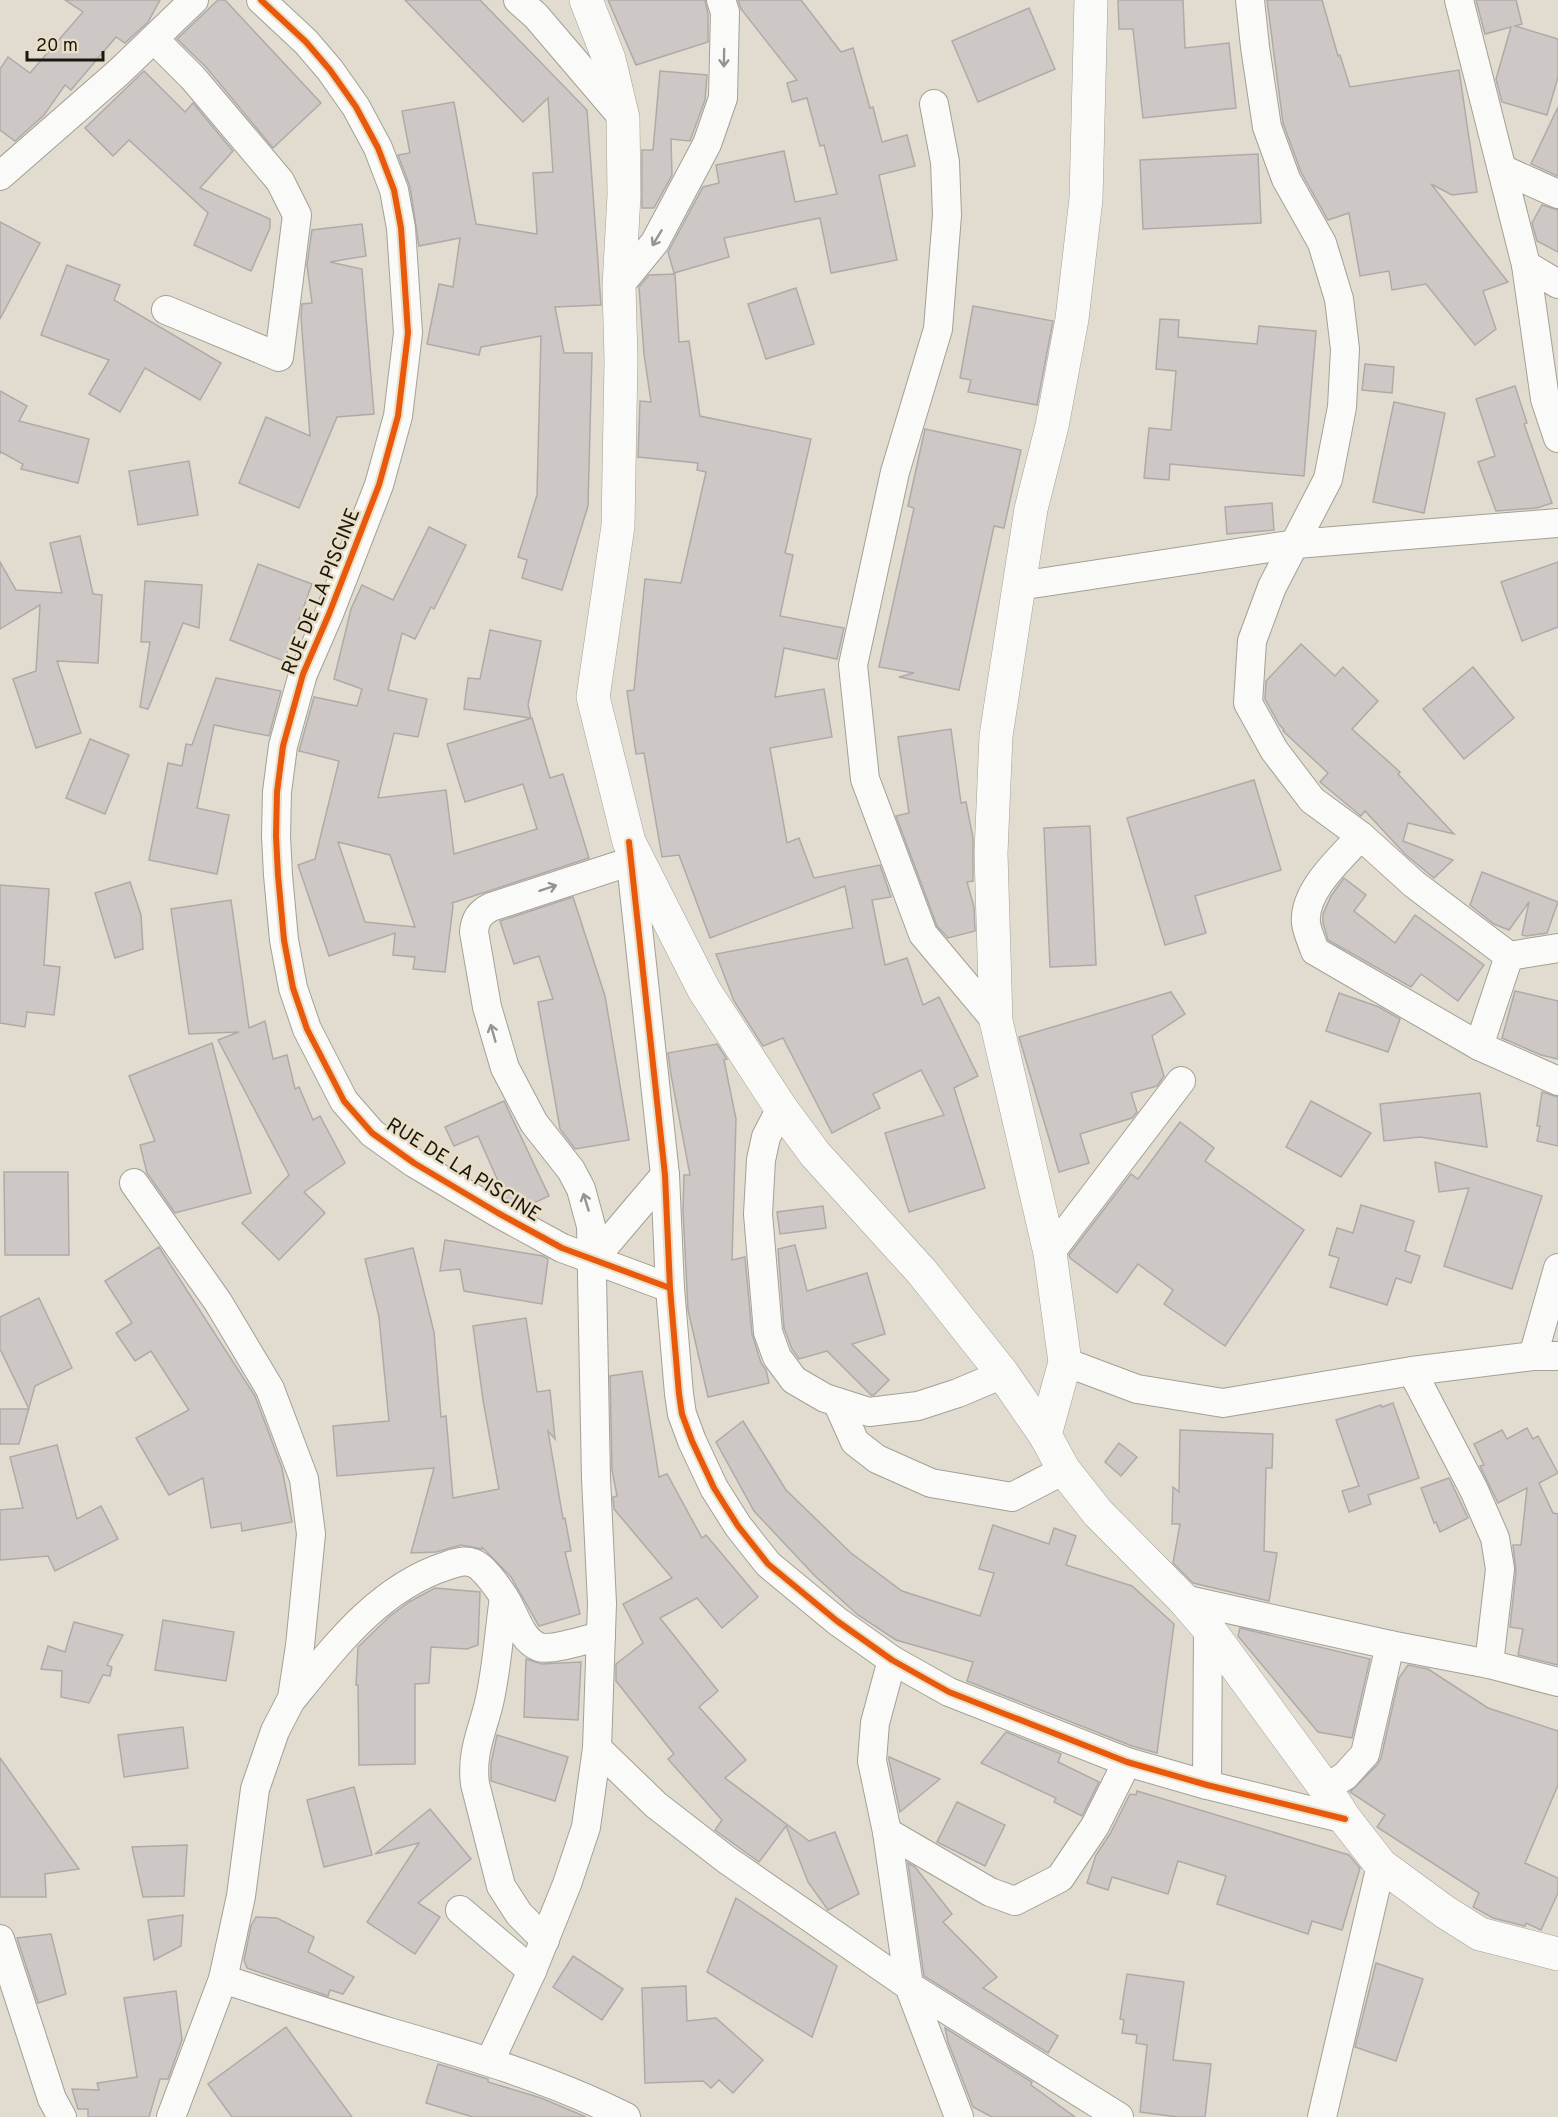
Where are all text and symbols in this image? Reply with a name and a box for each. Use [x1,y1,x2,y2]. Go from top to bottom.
scale bar [27,24,104,62]
text: 20 m [36,35,78,58]
one-way arrow [718,47,730,67]
one-way arrow [650,229,663,246]
street label: RUE DE LA PISCINE [277,505,367,679]
one-way arrow [538,882,557,893]
one-way arrow [487,1023,498,1042]
street label: RUE DE LA PISCINE [381,1113,545,1229]
one-way arrow [579,1193,590,1212]

